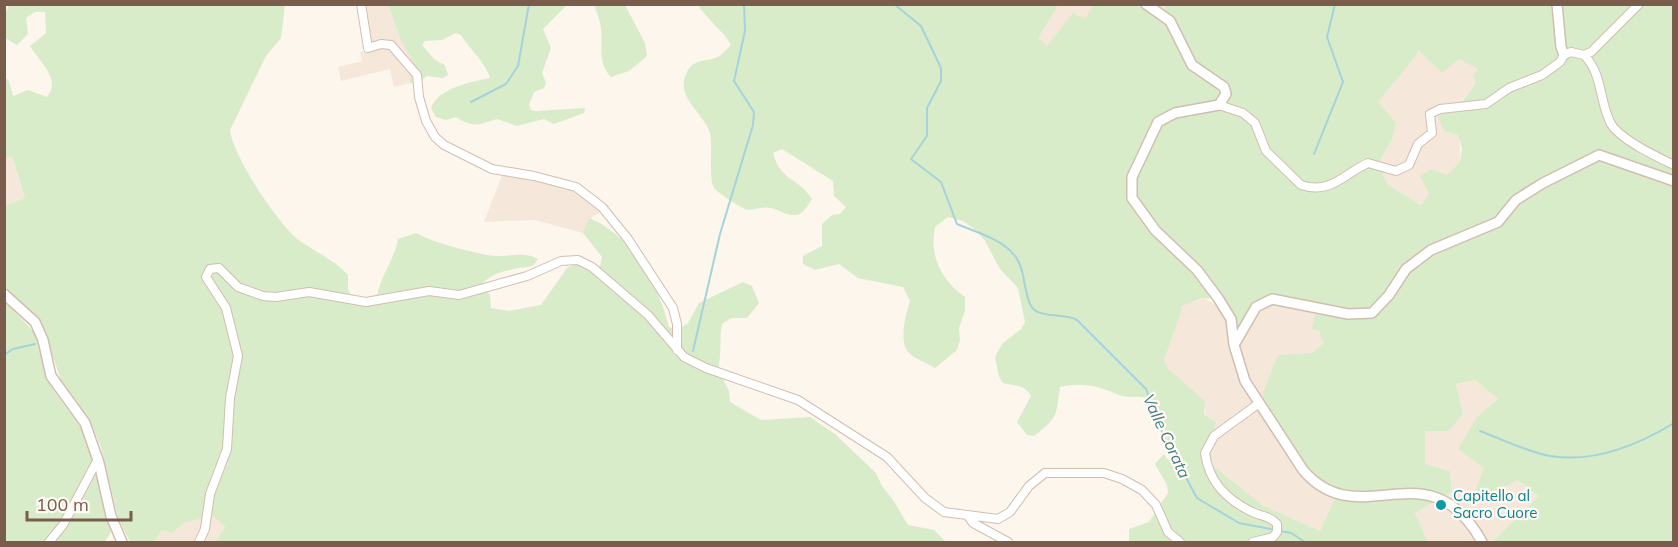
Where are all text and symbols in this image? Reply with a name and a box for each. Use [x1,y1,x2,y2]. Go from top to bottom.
water label: Valle Corata [1139,391,1195,482]
scale bar [27,484,130,522]
place label: Capitello al Sacro Cuore [1453,486,1537,522]
text: 100 m [36,493,89,516]
marker: Capitello al Sacro Cuore [1434,498,1448,512]

